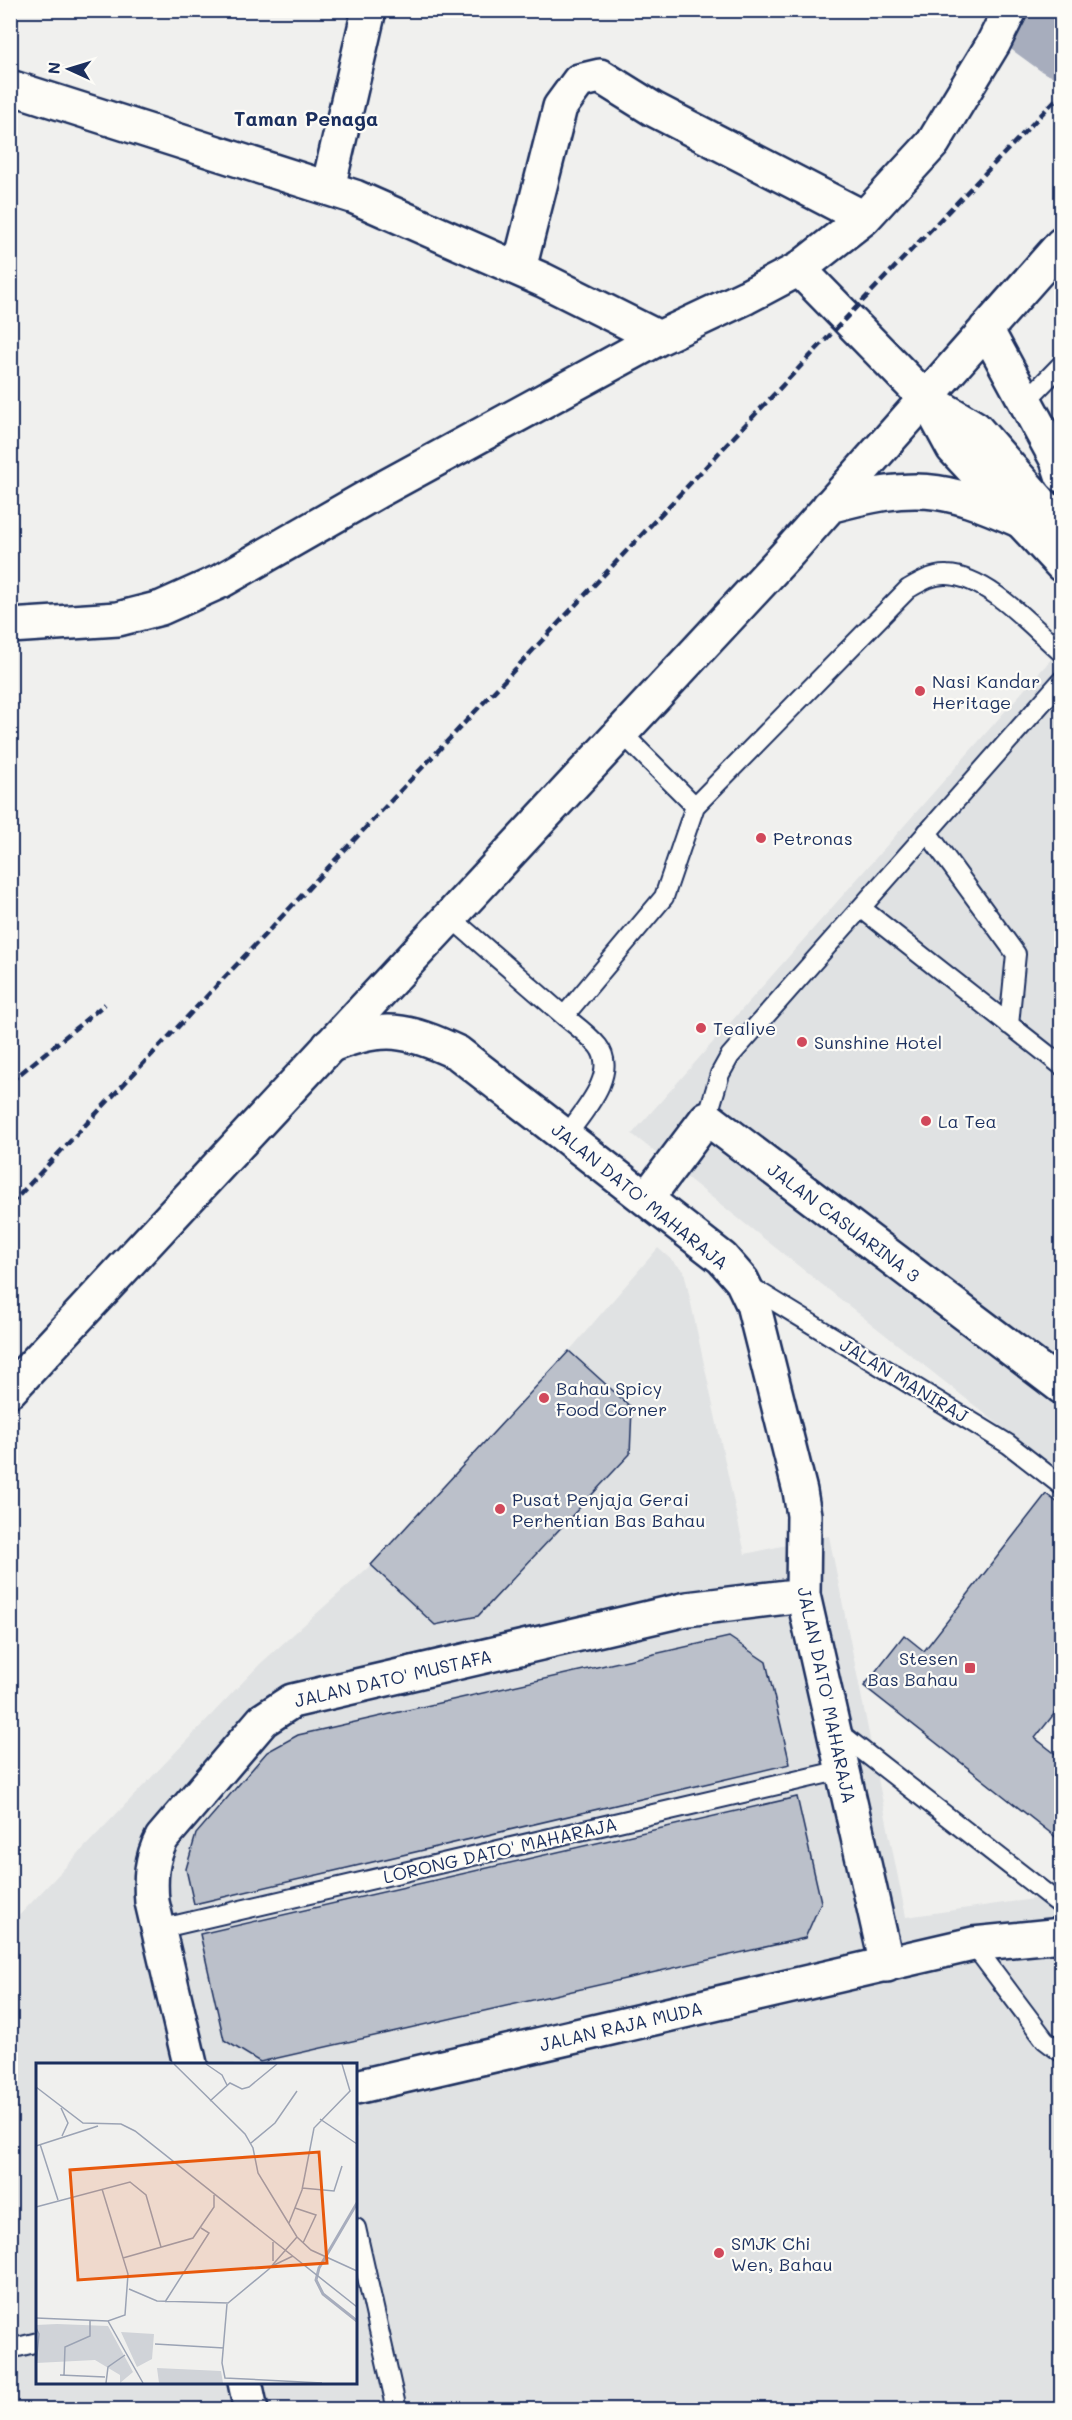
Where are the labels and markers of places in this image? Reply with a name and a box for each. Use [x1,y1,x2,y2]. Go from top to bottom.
place label: Nasi Kandar Heritage [932,669,1040,714]
marker: Nasi Kandar Heritage [913,684,927,698]
place label: Petronas [773,826,853,850]
marker: Petronas [754,831,768,845]
place label: Tealive [713,1016,776,1040]
marker: Tealive [694,1021,708,1035]
place label: Sunshine Hotel [814,1030,942,1054]
marker: Sunshine Hotel [795,1035,809,1049]
place label: La Tea [938,1109,997,1133]
marker: La Tea [919,1114,933,1128]
place label: Bahau Spicy Food Corner [556,1376,667,1421]
marker: Bahau Spicy Food Corner [537,1391,551,1405]
place label: Pusat Penjaja Gerai Perhentian Bas Bahau [512,1487,705,1532]
marker: Pusat Penjaja Gerai Perhentian Bas Bahau [493,1502,507,1516]
place label: Stesen Bas Bahau [867,1646,958,1691]
marker: Stesen Bas Bahau [963,1661,977,1675]
place label: SMJK Chi Wen, Bahau [731,2231,833,2276]
marker: SMJK Chi Wen, Bahau [712,2246,726,2260]

